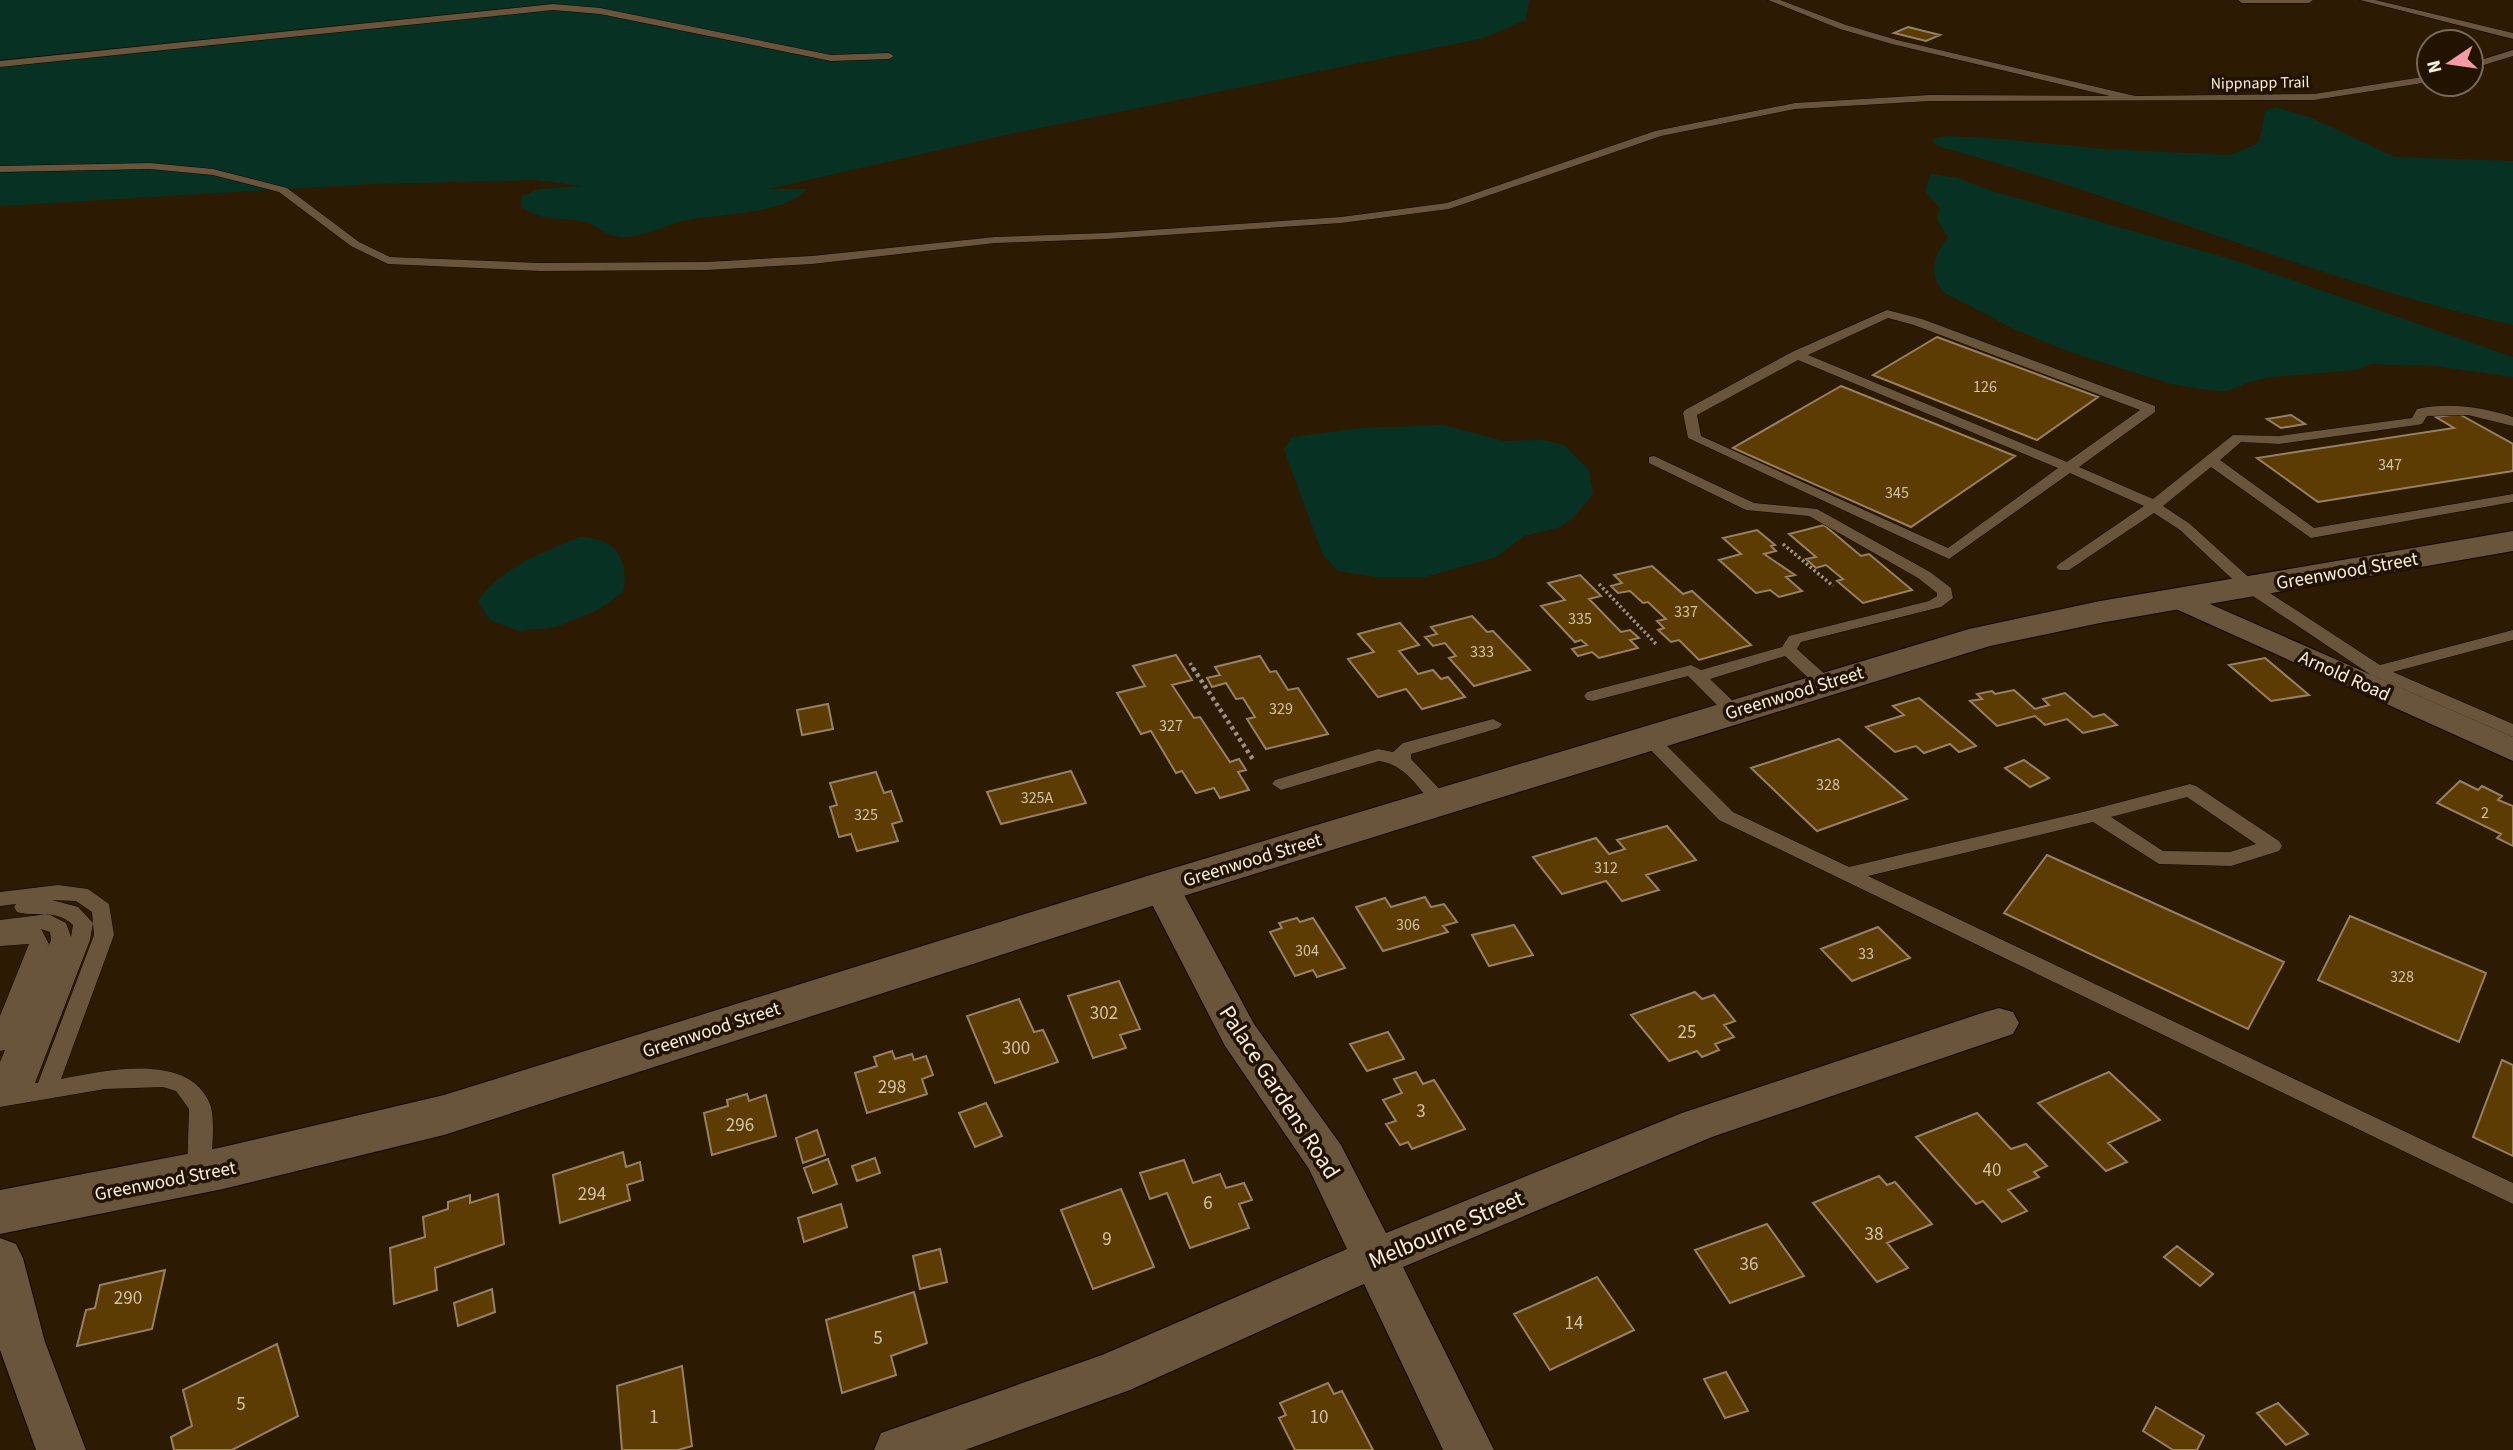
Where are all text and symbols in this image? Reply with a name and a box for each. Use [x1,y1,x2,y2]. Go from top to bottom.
north arrow [2415,28,2485,98]
text: N [2420,57,2449,76]
street label: Nippnapp Trail [2210,71,2310,95]
house number: 126 [1973,376,1997,398]
house number: 347 [2378,454,2402,476]
house number: 345 [1885,482,1909,504]
street label: Greenwood Street [2274,546,2421,597]
house number: 337 [1674,601,1698,623]
house number: 335 [1568,608,1592,630]
house number: 333 [1470,641,1494,663]
street label: Arnold Road [2294,644,2394,709]
street label: Greenwood Street [1722,659,1868,727]
house number: 329 [1269,698,1293,720]
house number: 327 [1159,715,1183,737]
house number: 328 [1816,774,1840,796]
house number: 325A [1021,787,1054,809]
house number: 2 [2481,802,2489,824]
house number: 325 [854,804,878,826]
street label: Greenwood Street [1180,826,1326,894]
house number: 312 [1594,857,1618,879]
house number: 306 [1396,914,1420,936]
house number: 304 [1295,940,1319,962]
house number: 33 [1858,943,1874,965]
house number: 328 [2390,966,2414,988]
street label: Greenwood Street [639,995,784,1065]
street label: Palace Gardens Road [1211,999,1348,1186]
house number: 302 [1090,1000,1118,1027]
house number: 25 [1678,1019,1696,1046]
house number: 300 [1002,1035,1030,1062]
house number: 298 [878,1074,906,1101]
house number: 3 [1416,1098,1426,1125]
house number: 296 [726,1112,754,1139]
street label: Greenwood Street [92,1154,239,1208]
house number: 40 [1983,1157,2001,1184]
house number: 294 [578,1181,606,1208]
street label: Melbourne Street [1363,1182,1529,1277]
house number: 6 [1203,1190,1213,1217]
house number: 38 [1865,1221,1883,1248]
house number: 9 [1102,1226,1112,1253]
house number: 36 [1740,1251,1758,1278]
house number: 290 [114,1285,142,1312]
house number: 14 [1565,1310,1583,1337]
house number: 5 [873,1325,883,1352]
house number: 5 [236,1391,246,1418]
house number: 1 [649,1404,659,1431]
house number: 10 [1310,1404,1328,1431]

